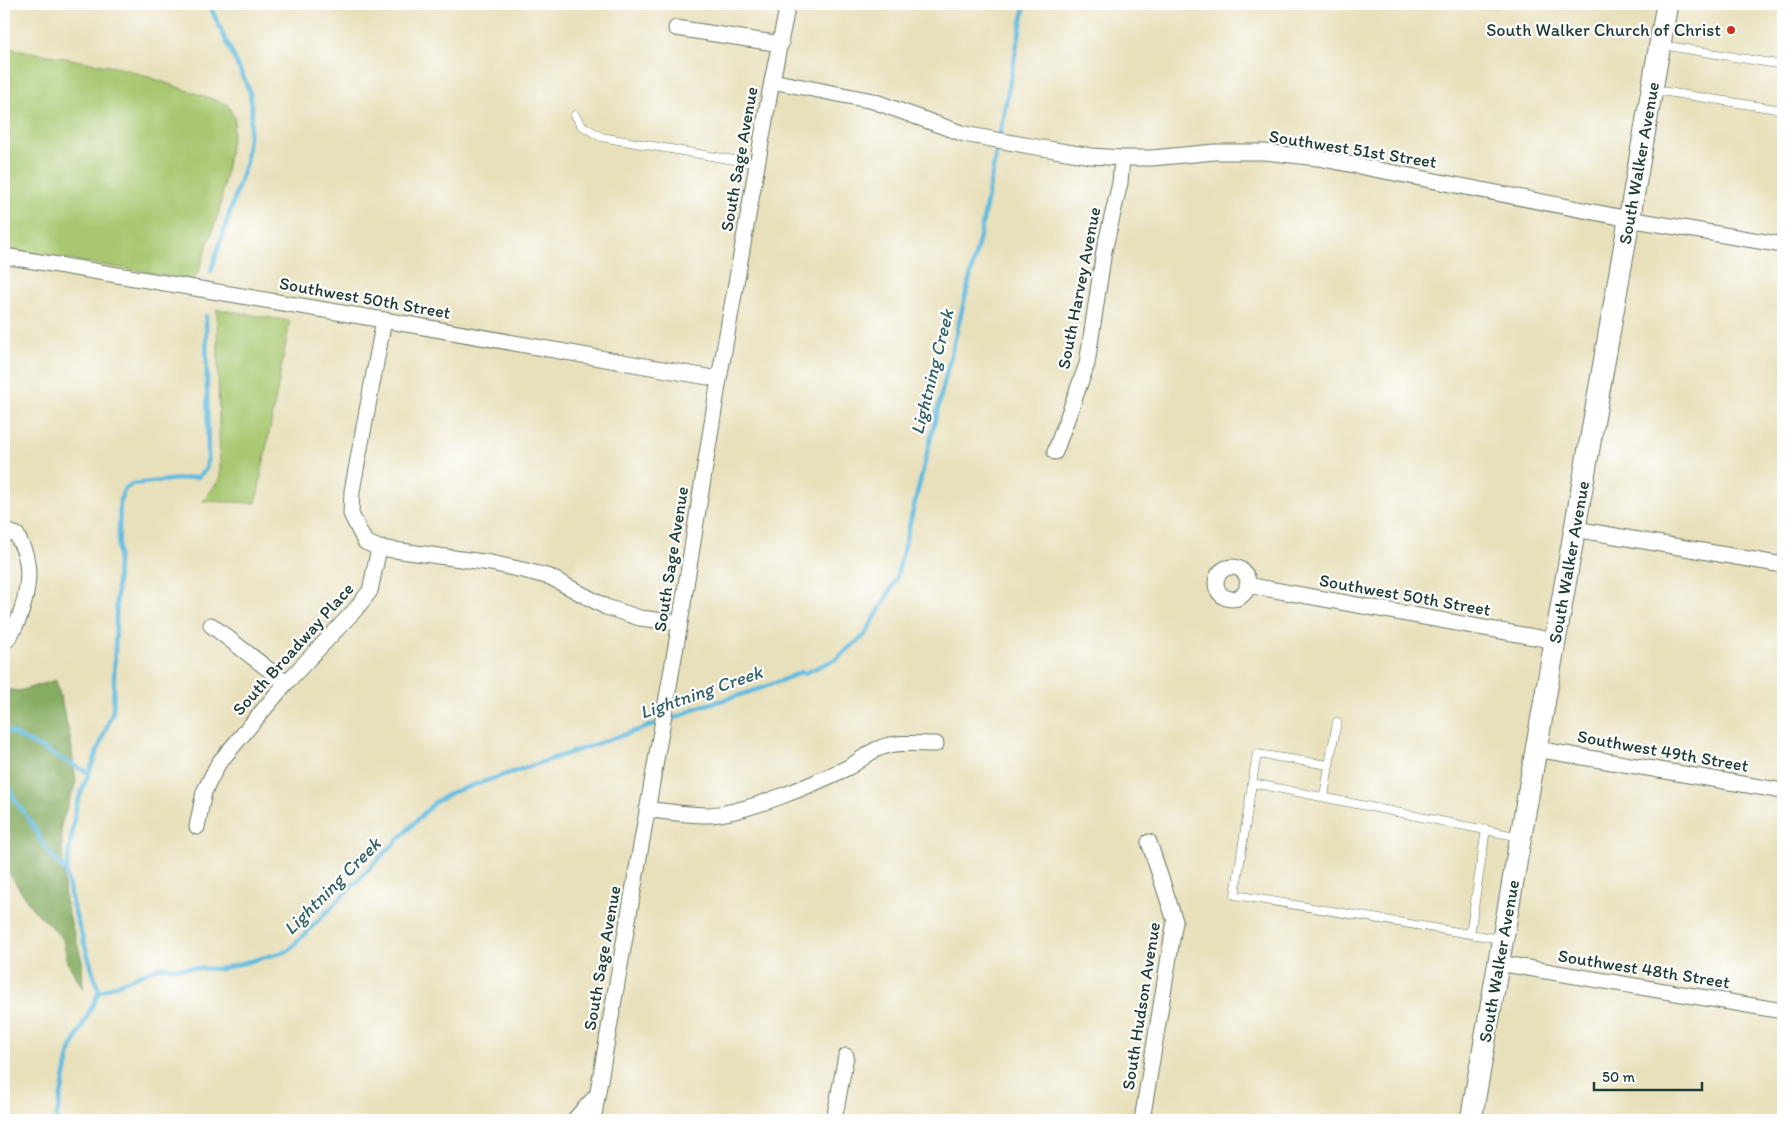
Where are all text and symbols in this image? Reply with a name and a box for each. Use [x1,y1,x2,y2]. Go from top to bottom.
place label: South Walker Church of Christ [1486,19,1721,41]
marker: South Walker Church of Christ [1725,24,1737,36]
street label: South Walker Avenue [1614,80,1664,246]
street label: South Sage Avenue [715,85,763,233]
street label: Southwest 51st Street [1268,125,1439,173]
street label: South Harvey Avenue [1052,205,1106,371]
street label: Southwest 50th Street [278,272,453,324]
water label: Lightning Creek [905,306,959,437]
street label: South Walker Avenue [1544,479,1594,645]
street label: South Sage Avenue [649,485,693,633]
street label: Southwest 50th Street [1318,569,1493,621]
street label: South Broadway Place [228,578,358,720]
water label: Lightning Creek [637,660,767,724]
street label: Southwest 49th Street [1576,725,1751,777]
water label: Lightning Creek [279,832,386,939]
street label: South Walker Avenue [1474,878,1524,1044]
street label: South Sage Avenue [578,884,626,1032]
street label: South Hudson Avenue [1117,921,1165,1091]
street label: Southwest 48th Street [1556,945,1732,994]
scale bar [1594,1059,1702,1091]
text: 50 m [1602,1068,1635,1086]

